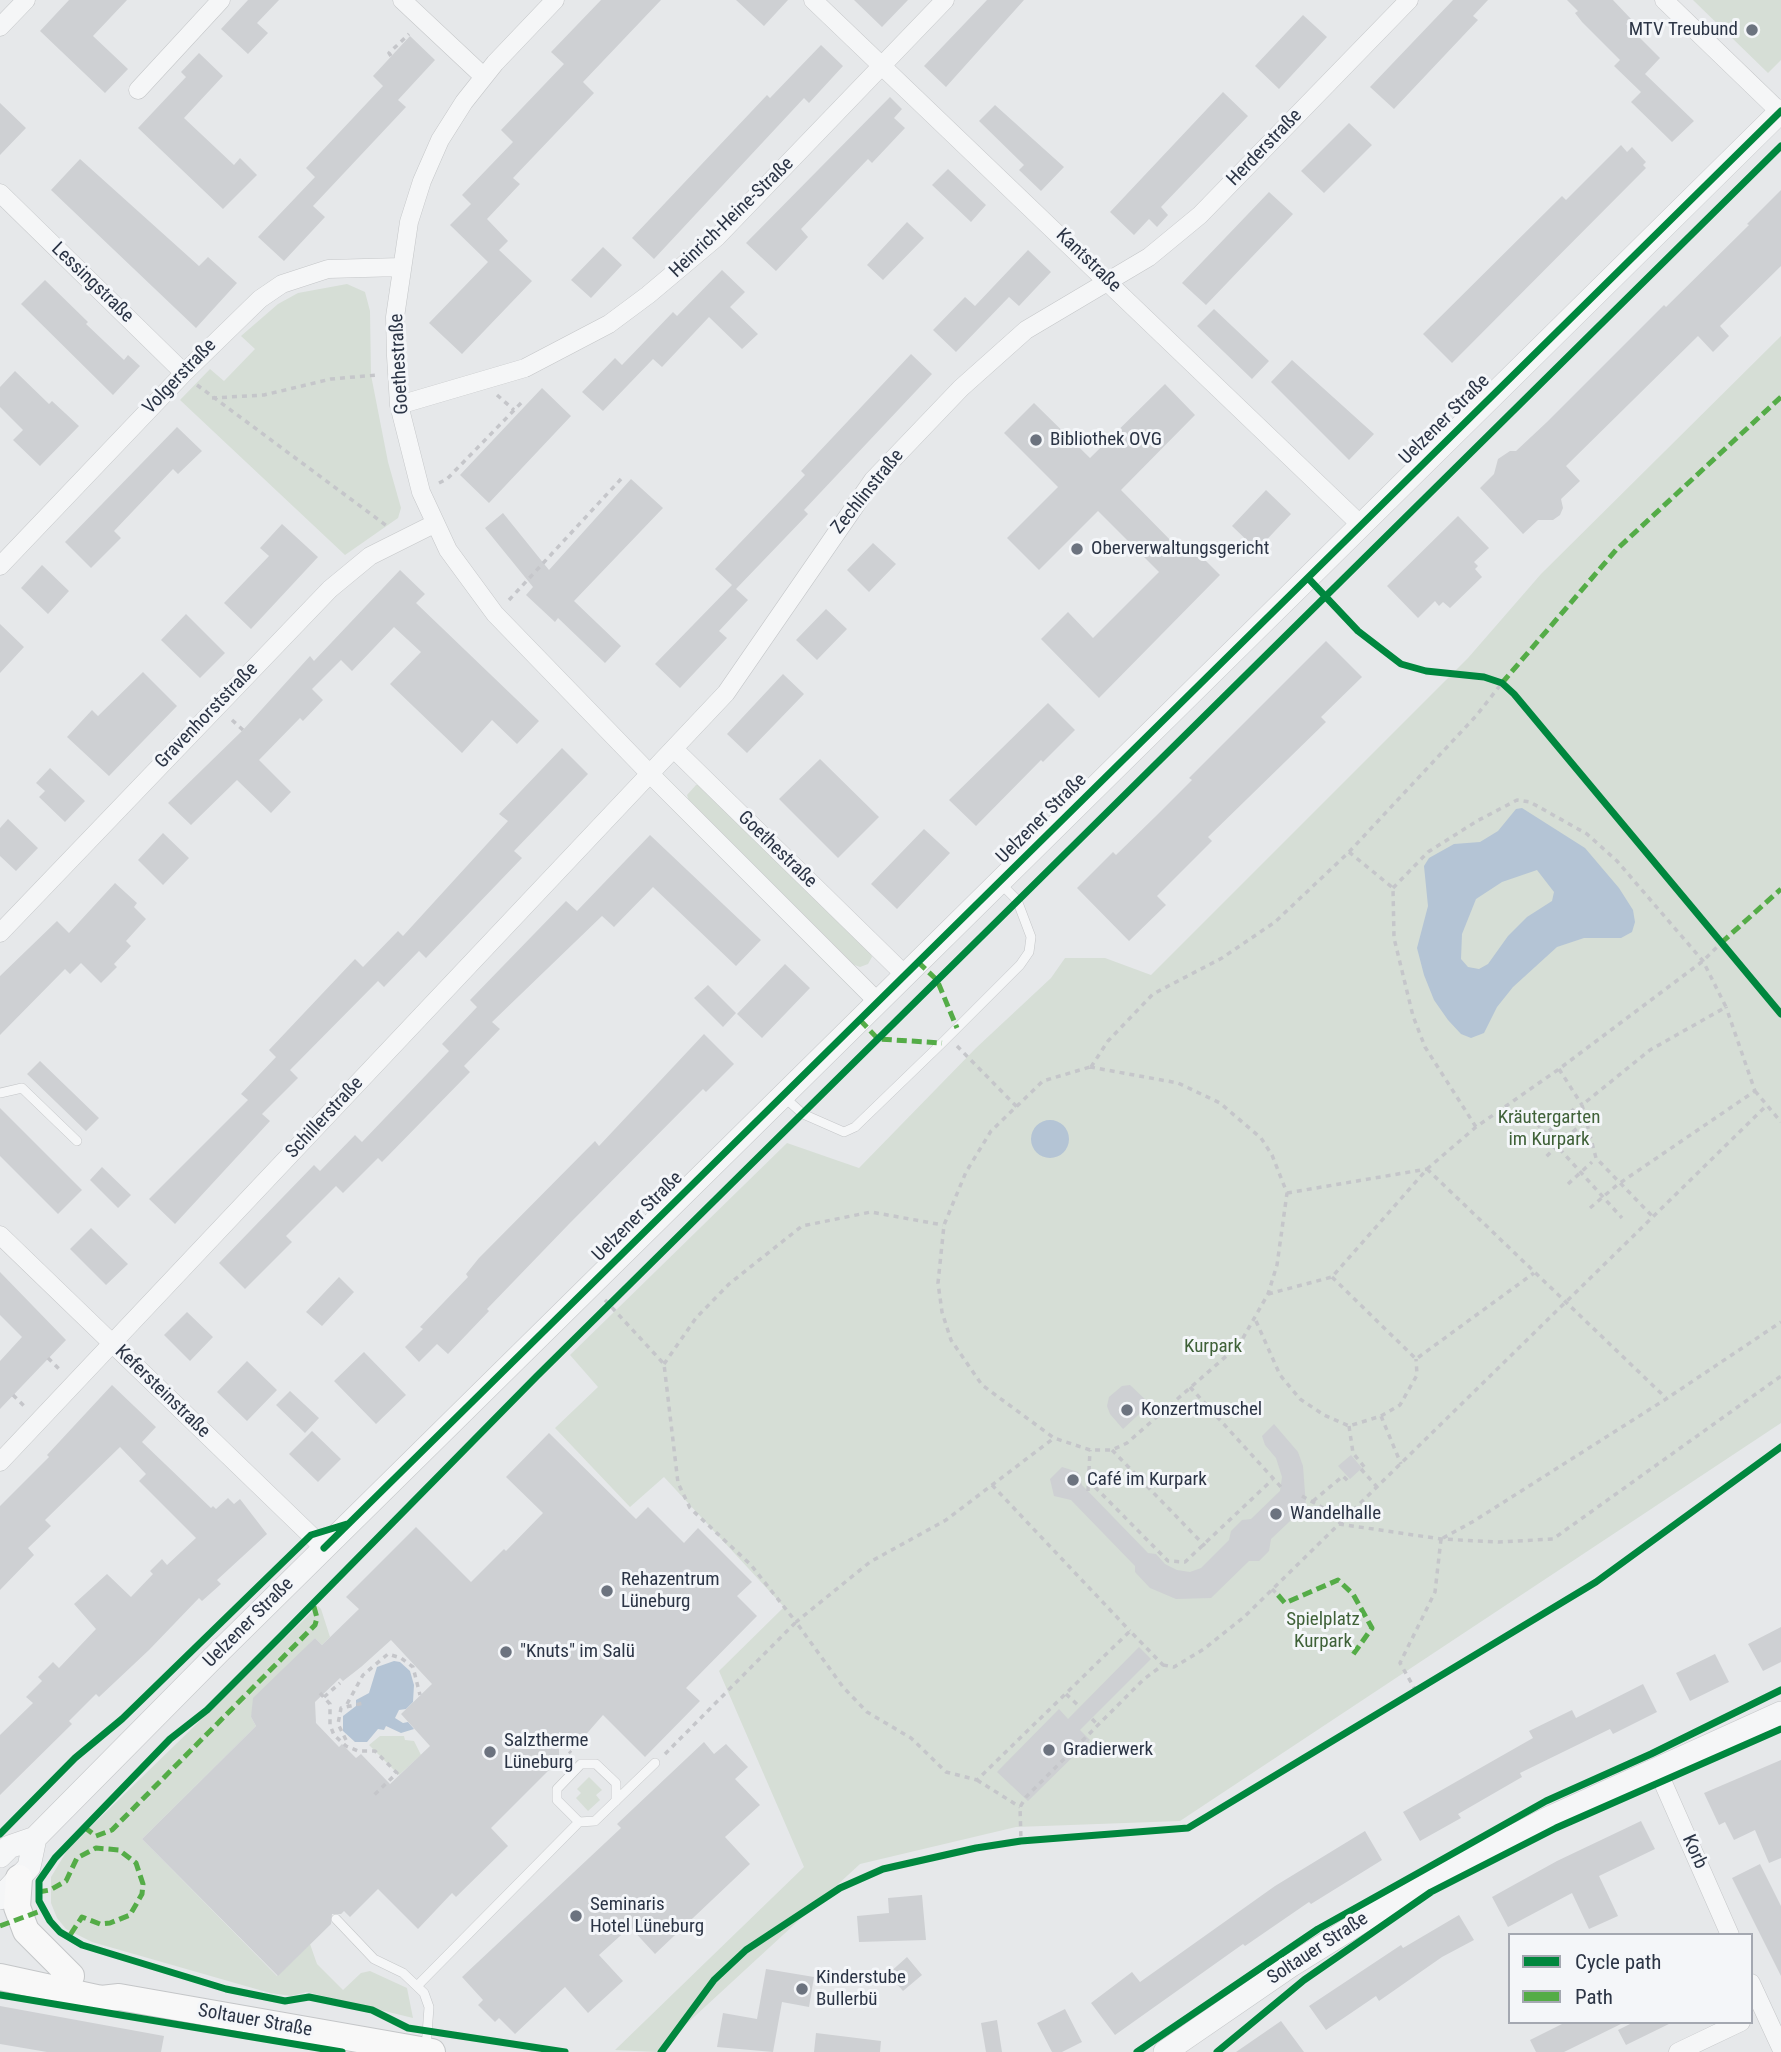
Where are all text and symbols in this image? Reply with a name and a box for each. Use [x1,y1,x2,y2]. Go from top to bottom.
place label: MTV Treubund [1629,19,1738,41]
marker: MTV Treubund [1744,22,1760,38]
street label: Herderstraße [1223,105,1307,191]
street label: Heinrich-Heine-Straße [665,153,799,283]
street label: Kantstraße [1051,224,1125,298]
street label: Lessingstraße [46,238,138,328]
street label: Goethestraße [386,313,414,415]
street label: Volgerstraße [139,335,221,419]
street label: Uelzener Straße [1395,370,1495,470]
place label: Bibliothek OVG [1050,429,1162,451]
marker: Bibliothek OVG [1028,432,1044,448]
street label: Zechlinstraße [827,445,909,539]
place label: Oberverwaltungsgericht [1091,538,1269,560]
marker: Oberverwaltungsgericht [1069,541,1085,557]
street label: Gravenhorststraße [151,658,263,774]
street label: Uelzener Straße [992,769,1092,869]
street label: Goethestraße [733,807,821,893]
street label: Schillerstraße [281,1072,369,1164]
park label: Kräutergarten im Kurpark [1498,1107,1600,1151]
street label: Uelzener Straße [588,1167,688,1267]
park label: Kurpark [1184,1336,1242,1358]
street label: Kefersteinstraße [110,1341,214,1443]
place label: Konzertmuschel [1141,1399,1262,1421]
marker: Konzertmuschel [1119,1402,1135,1418]
place label: Café im Kurpark [1087,1469,1207,1491]
marker: Café im Kurpark [1065,1472,1081,1488]
place label: Wandelhalle [1290,1503,1381,1525]
marker: Wandelhalle [1268,1506,1284,1522]
place label: Rehazentrum Lüneburg [621,1569,719,1613]
street label: Uelzener Straße [199,1573,299,1673]
marker: Rehazentrum Lüneburg [599,1583,615,1599]
park label: Spielplatz Kurpark [1286,1609,1360,1653]
place label: "Knuts" im Salü [520,1641,635,1663]
marker: "Knuts" im Salü [498,1644,514,1660]
place label: Salztherme Lüneburg [504,1730,588,1774]
place label: Gradierwerk [1063,1739,1153,1761]
marker: Gradierwerk [1041,1742,1057,1758]
marker: Salztherme Lüneburg [482,1744,498,1760]
street label: Korb [1677,1831,1711,1873]
place label: Seminaris Hotel Lüneburg [590,1894,704,1938]
marker: Seminaris Hotel Lüneburg [568,1908,584,1924]
street label: Soltauer Straße [1263,1908,1373,1990]
legend [1508,1933,1753,2024]
text: Cycle path [1575,1950,1661,1974]
place label: Kinderstube Bullerbü [816,1967,906,2011]
marker: Kinderstube Bullerbü [794,1981,810,1997]
text: Path [1575,1985,1613,2009]
street label: Soltauer Straße [196,2000,314,2042]

